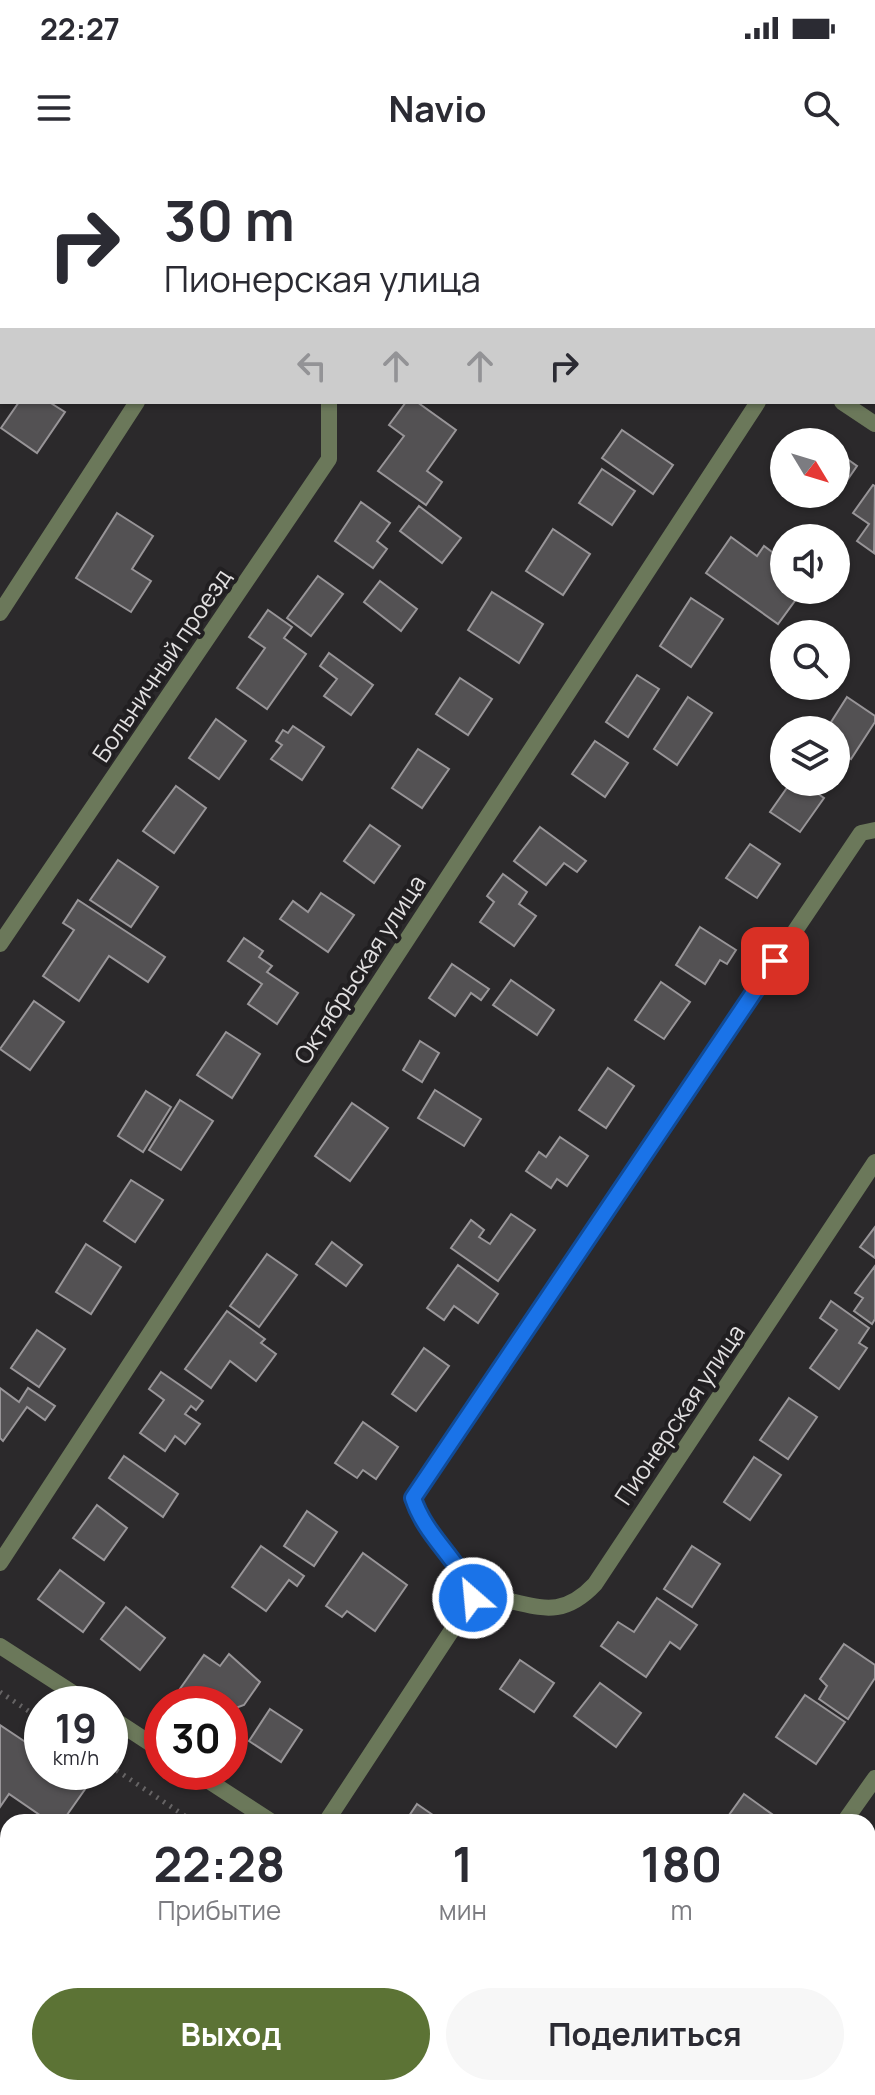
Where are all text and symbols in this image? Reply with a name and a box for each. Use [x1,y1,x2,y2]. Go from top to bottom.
text: 22:27 [40,8,120,49]
text: Navio [388,84,487,133]
icon: menu [32,86,76,130]
icon: search [799,86,843,130]
text: 30 m [164,181,295,258]
icon: right [32,192,136,296]
text: Пионерская улица [164,254,481,303]
icon: left [290,344,334,388]
icon: ahead [374,344,418,388]
icon: ahead [458,344,502,388]
icon: right [542,344,586,388]
north arrow [770,428,850,508]
map controls [770,428,850,796]
button: sound [770,524,850,604]
street label: Больничный проезд [84,562,238,768]
button: search [770,620,850,700]
button: layers [770,716,850,796]
street label: Октябрьская улица [285,868,433,1070]
pin [741,927,809,995]
icon: arrive [753,939,797,983]
street label: Пионерская улица [606,1317,752,1511]
position arrow [431,1556,515,1640]
speed limit sign: 30 [144,1686,248,1790]
text: 19 [55,1700,97,1755]
text: km/h [53,1744,99,1771]
text: 22:28 [154,1831,285,1896]
text: 1 [452,1831,473,1896]
text: 180 [640,1831,722,1896]
text: Прибытие [157,1892,281,1928]
text: мин [439,1892,487,1928]
text: m [670,1892,692,1928]
button: Выход [32,1988,430,2080]
button: Поделиться [446,1988,844,2080]

